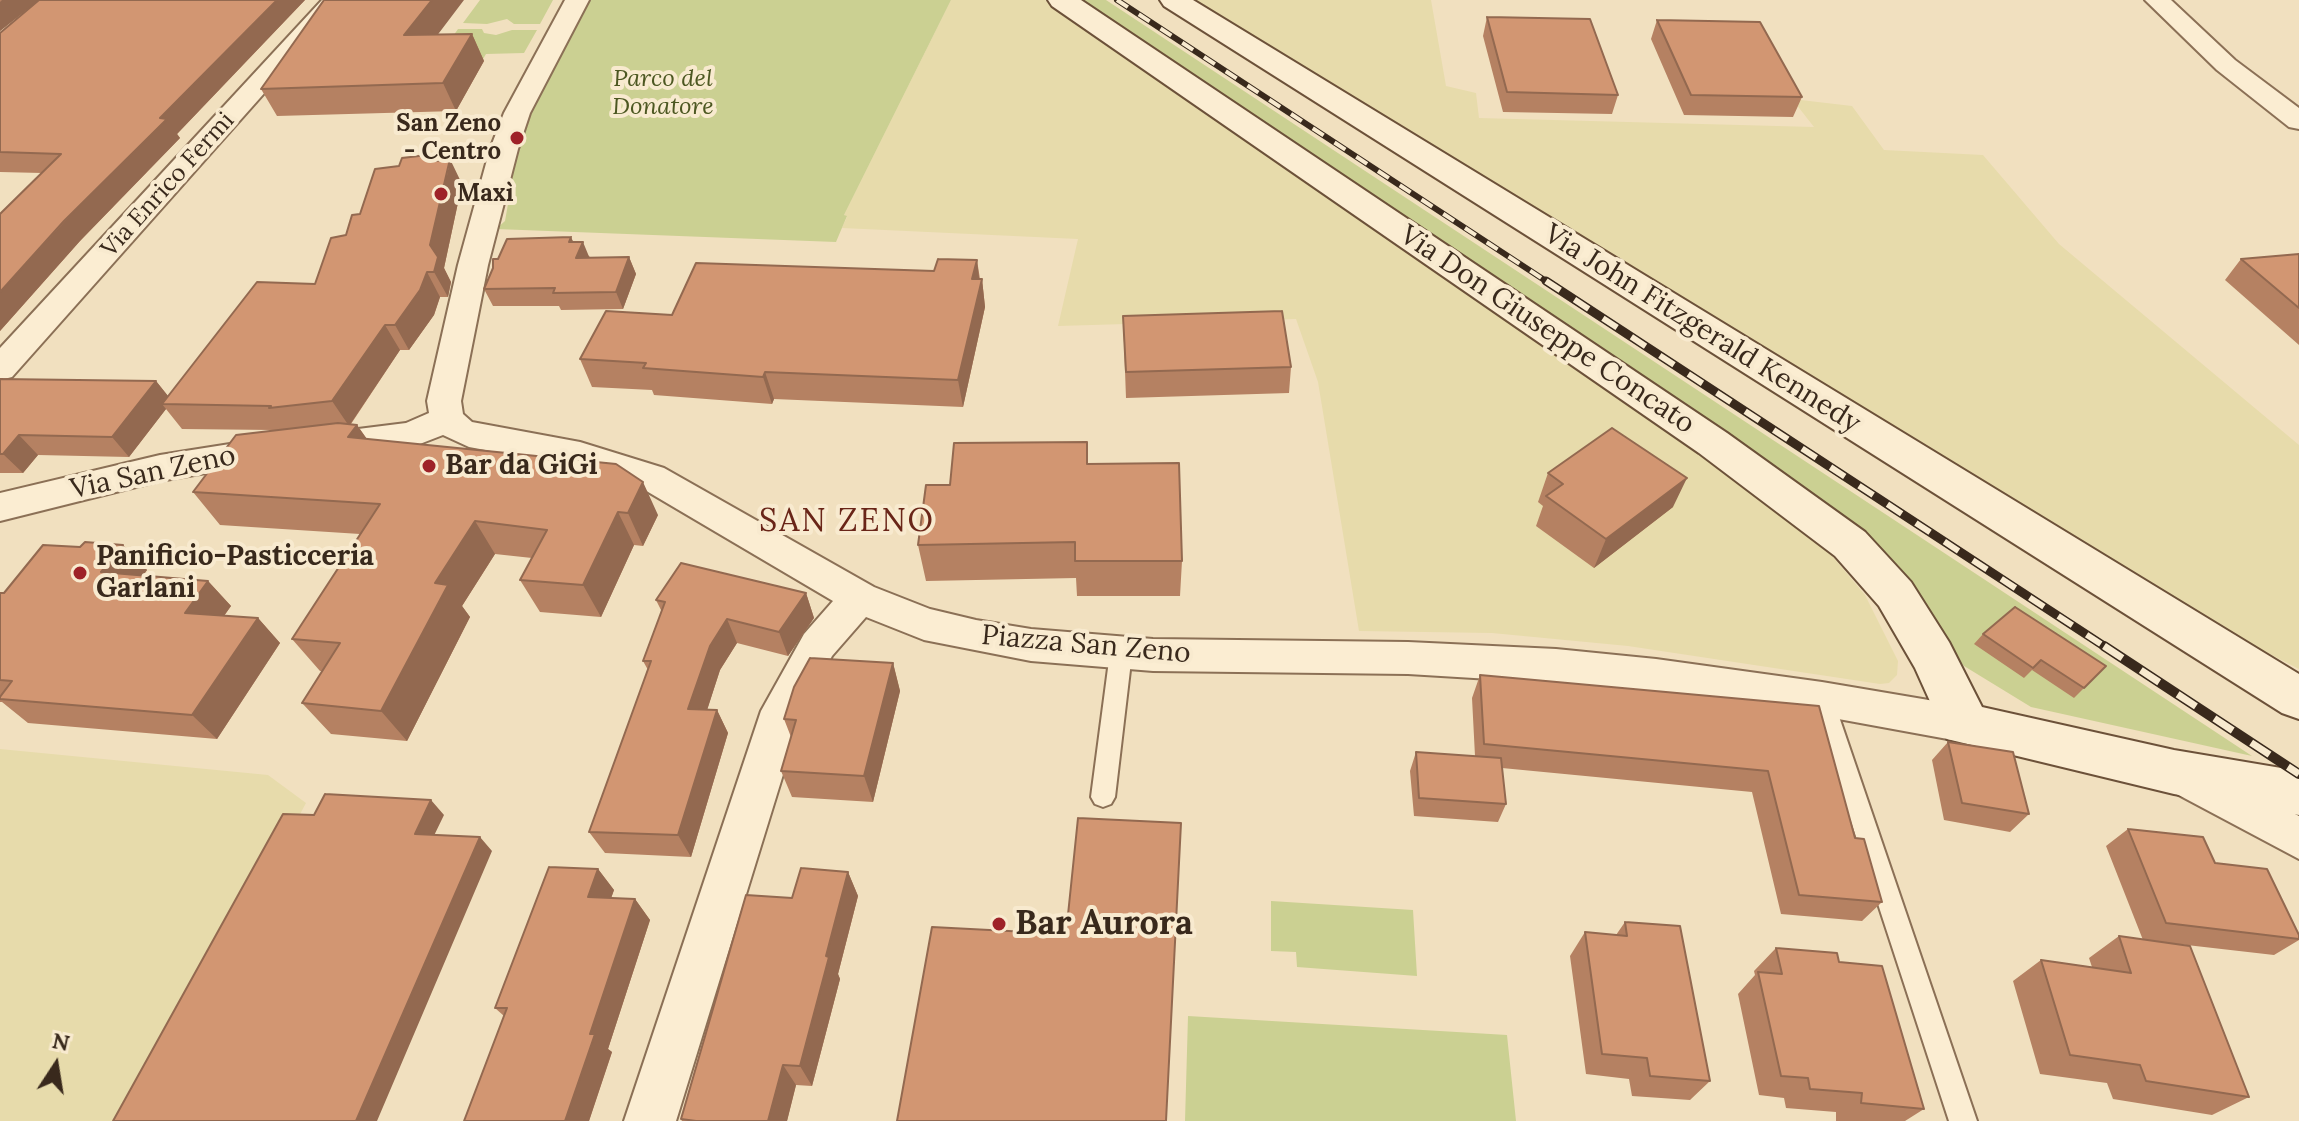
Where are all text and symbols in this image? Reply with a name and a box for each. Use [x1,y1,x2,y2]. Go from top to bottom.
park label: Parco del Donatore [612,65,714,121]
street label: Via Enrico Fermi [95,107,241,263]
place label: San Zeno - Centro [396,110,501,166]
marker: San Zeno - Centro [508,129,526,147]
place label: Maxì [457,180,514,208]
marker: Maxì [432,185,450,203]
street label: Via John Fitzgerald Kennedy [1538,218,1866,440]
street label: Via Don Giuseppe Concato [1393,219,1701,441]
street label: Via San Zeno [67,439,239,507]
place label: Bar da GiGi [445,449,598,483]
marker: Bar da GiGi [420,457,438,475]
district label: SAN ZENO [759,503,935,541]
place label: Panificio-Pasticceria Garlani [96,540,374,606]
marker: Panificio-Pasticceria Garlani [71,564,89,582]
street label: Piazza San Zeno [980,619,1192,671]
place label: Bar Aurora [1015,904,1193,944]
marker: Bar Aurora [990,915,1008,933]
north arrow [16,1025,96,1105]
text: N [50,1026,72,1057]

